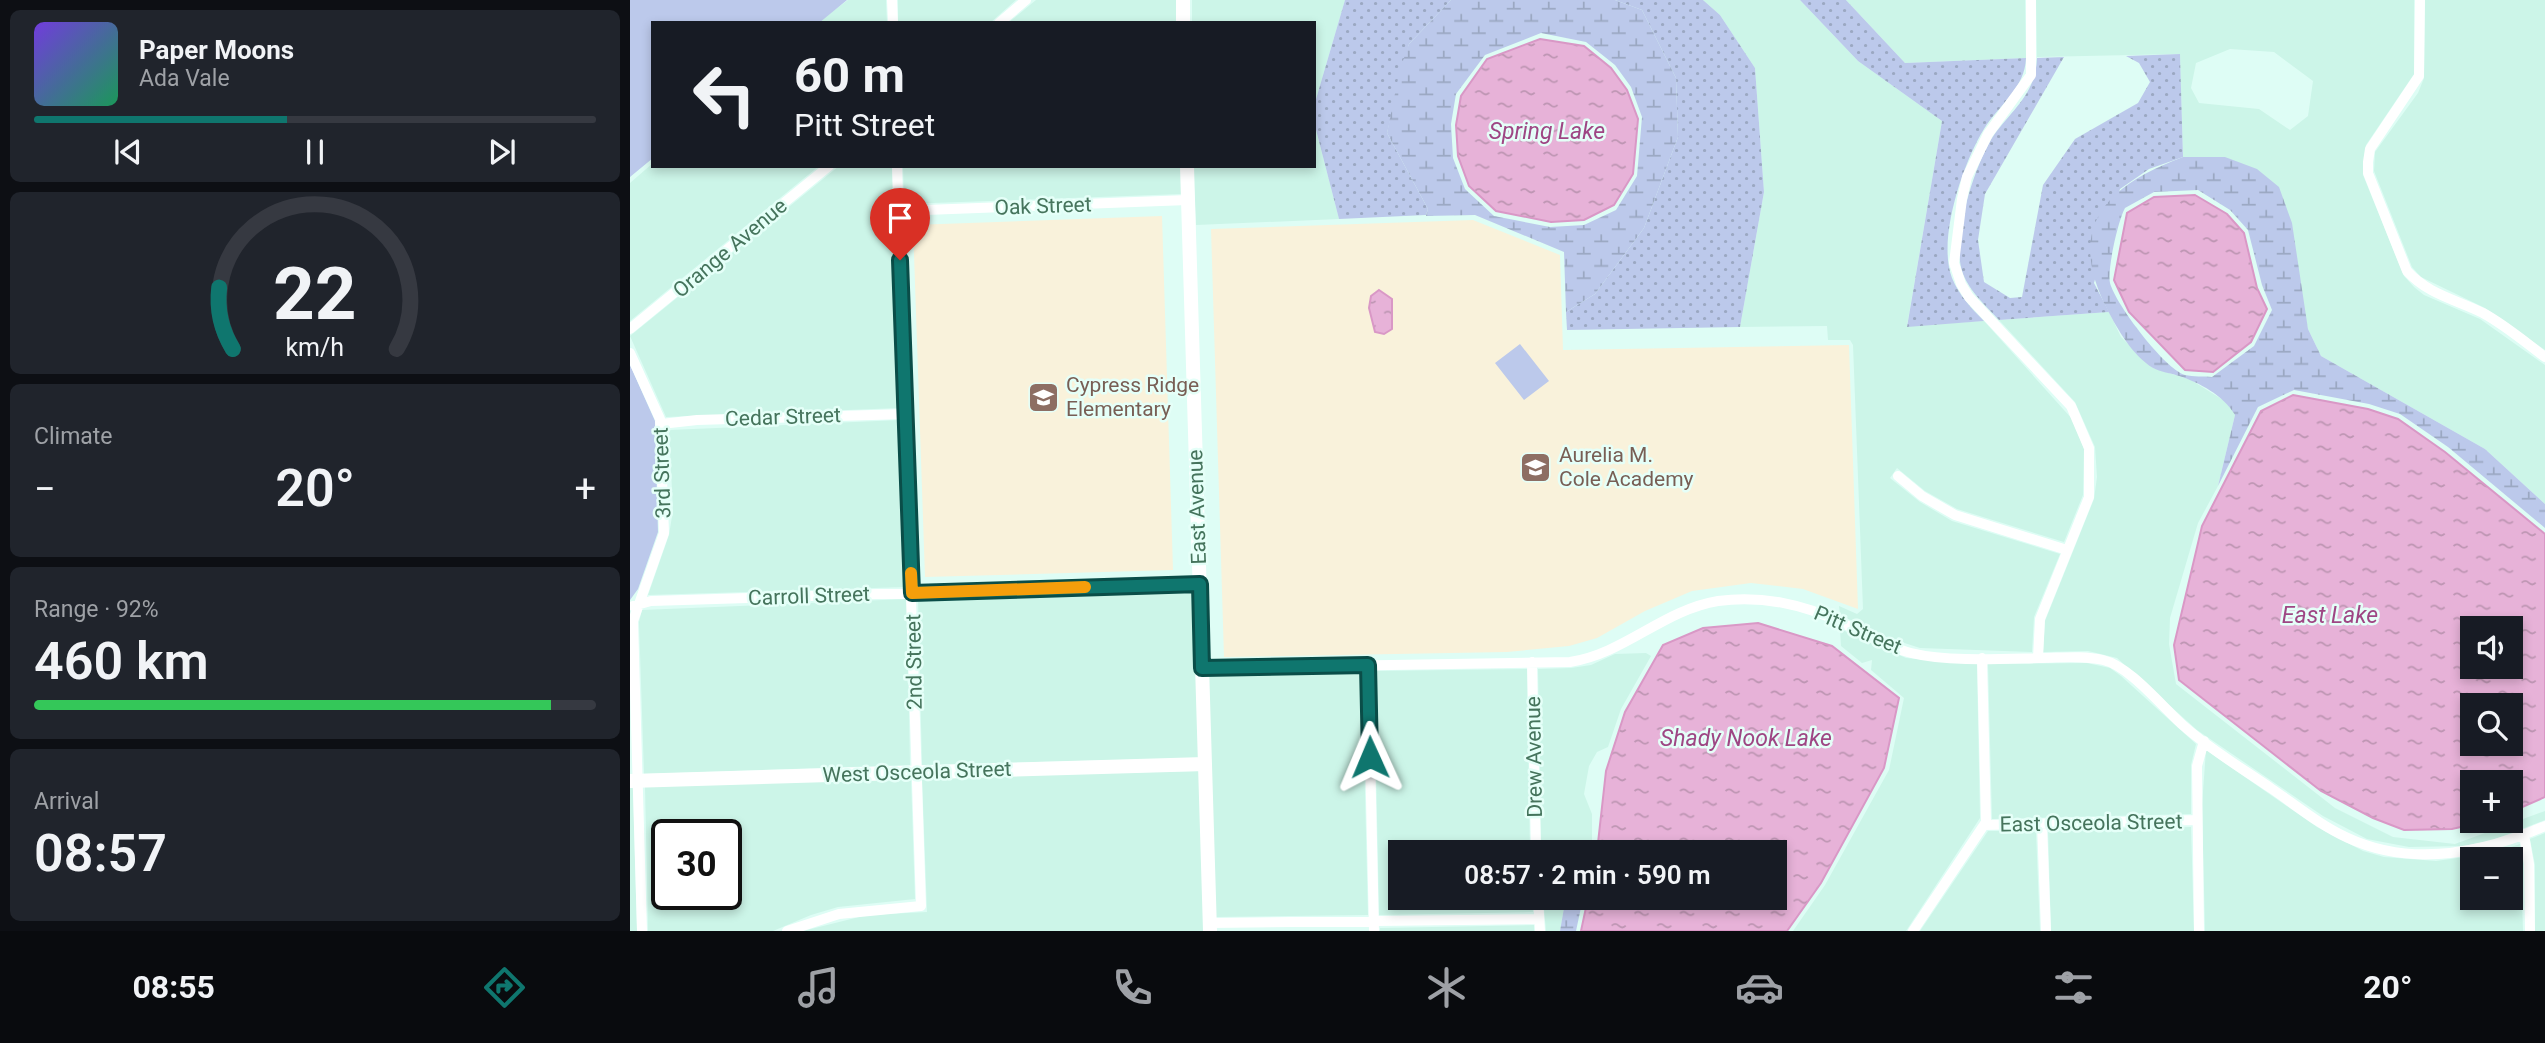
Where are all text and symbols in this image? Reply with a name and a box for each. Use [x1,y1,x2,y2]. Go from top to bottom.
text: Paper Moons [139,35,294,65]
text: 60 m [794,47,905,104]
icon: left [679,49,770,140]
text: Ada Vale [139,65,230,92]
text: Pitt Street [794,106,935,144]
water label: Spring Lake [1489,118,1605,145]
icon: previous [109,133,147,171]
icon: pause [296,133,334,171]
icon: next [483,133,521,171]
pin [870,188,930,260]
street label: Oak Street [994,192,1092,220]
street label: Orange Avenue [668,193,792,303]
icon: arrive [881,199,919,237]
text: 22 [273,252,357,338]
text: km/h [286,333,344,362]
place label: Cypress Ridge Elementary [1066,373,1199,421]
school or university icon: Cypress Ridge Elementary [1026,380,1060,414]
street label: Cedar Street [725,403,841,431]
text: Climate [34,423,113,450]
street label: 3rd Street [648,427,676,519]
place label: Aurelia M. Cole Academy [1559,443,1694,491]
street label: East Avenue [1183,449,1211,565]
school or university icon: Aurelia M. Cole Academy [1519,450,1553,484]
text: 20° [275,458,355,519]
text: − [34,467,56,511]
text: + [574,467,596,511]
street label: Carroll Street [748,582,870,610]
text: Range · 92% [34,596,159,623]
street label: Pitt Street [1811,601,1905,659]
water label: East Lake [2282,602,2378,629]
street label: 2nd Street [901,614,927,710]
map controls [2460,616,2523,910]
button: sound [2460,616,2523,679]
text: 460 km [34,631,209,692]
button: search [2460,693,2523,756]
street label: Drew Avenue [1521,696,1547,818]
position arrow [1333,720,1407,794]
water label: Shady Nook Lake [1660,725,1832,752]
street label: West Osceola Street [822,757,1012,787]
button: + [2460,770,2523,833]
text: Arrival [34,788,99,815]
street label: East Osceola Street [1999,809,2183,837]
speed limit sign: 30 [651,819,742,910]
text: 08:57 [34,823,167,884]
button: − [2460,847,2523,910]
text: 08:57 · 2 min · 590 m [1464,860,1711,890]
icon: directions [480,963,529,1012]
icon: music [794,963,843,1012]
icon: phone [1108,963,1157,1012]
icon: climate [1422,963,1471,1012]
icon: car [1735,963,1784,1012]
icon: filters [2049,963,2098,1012]
text: 08:55 [132,968,215,1006]
text: 20° [2363,968,2412,1006]

